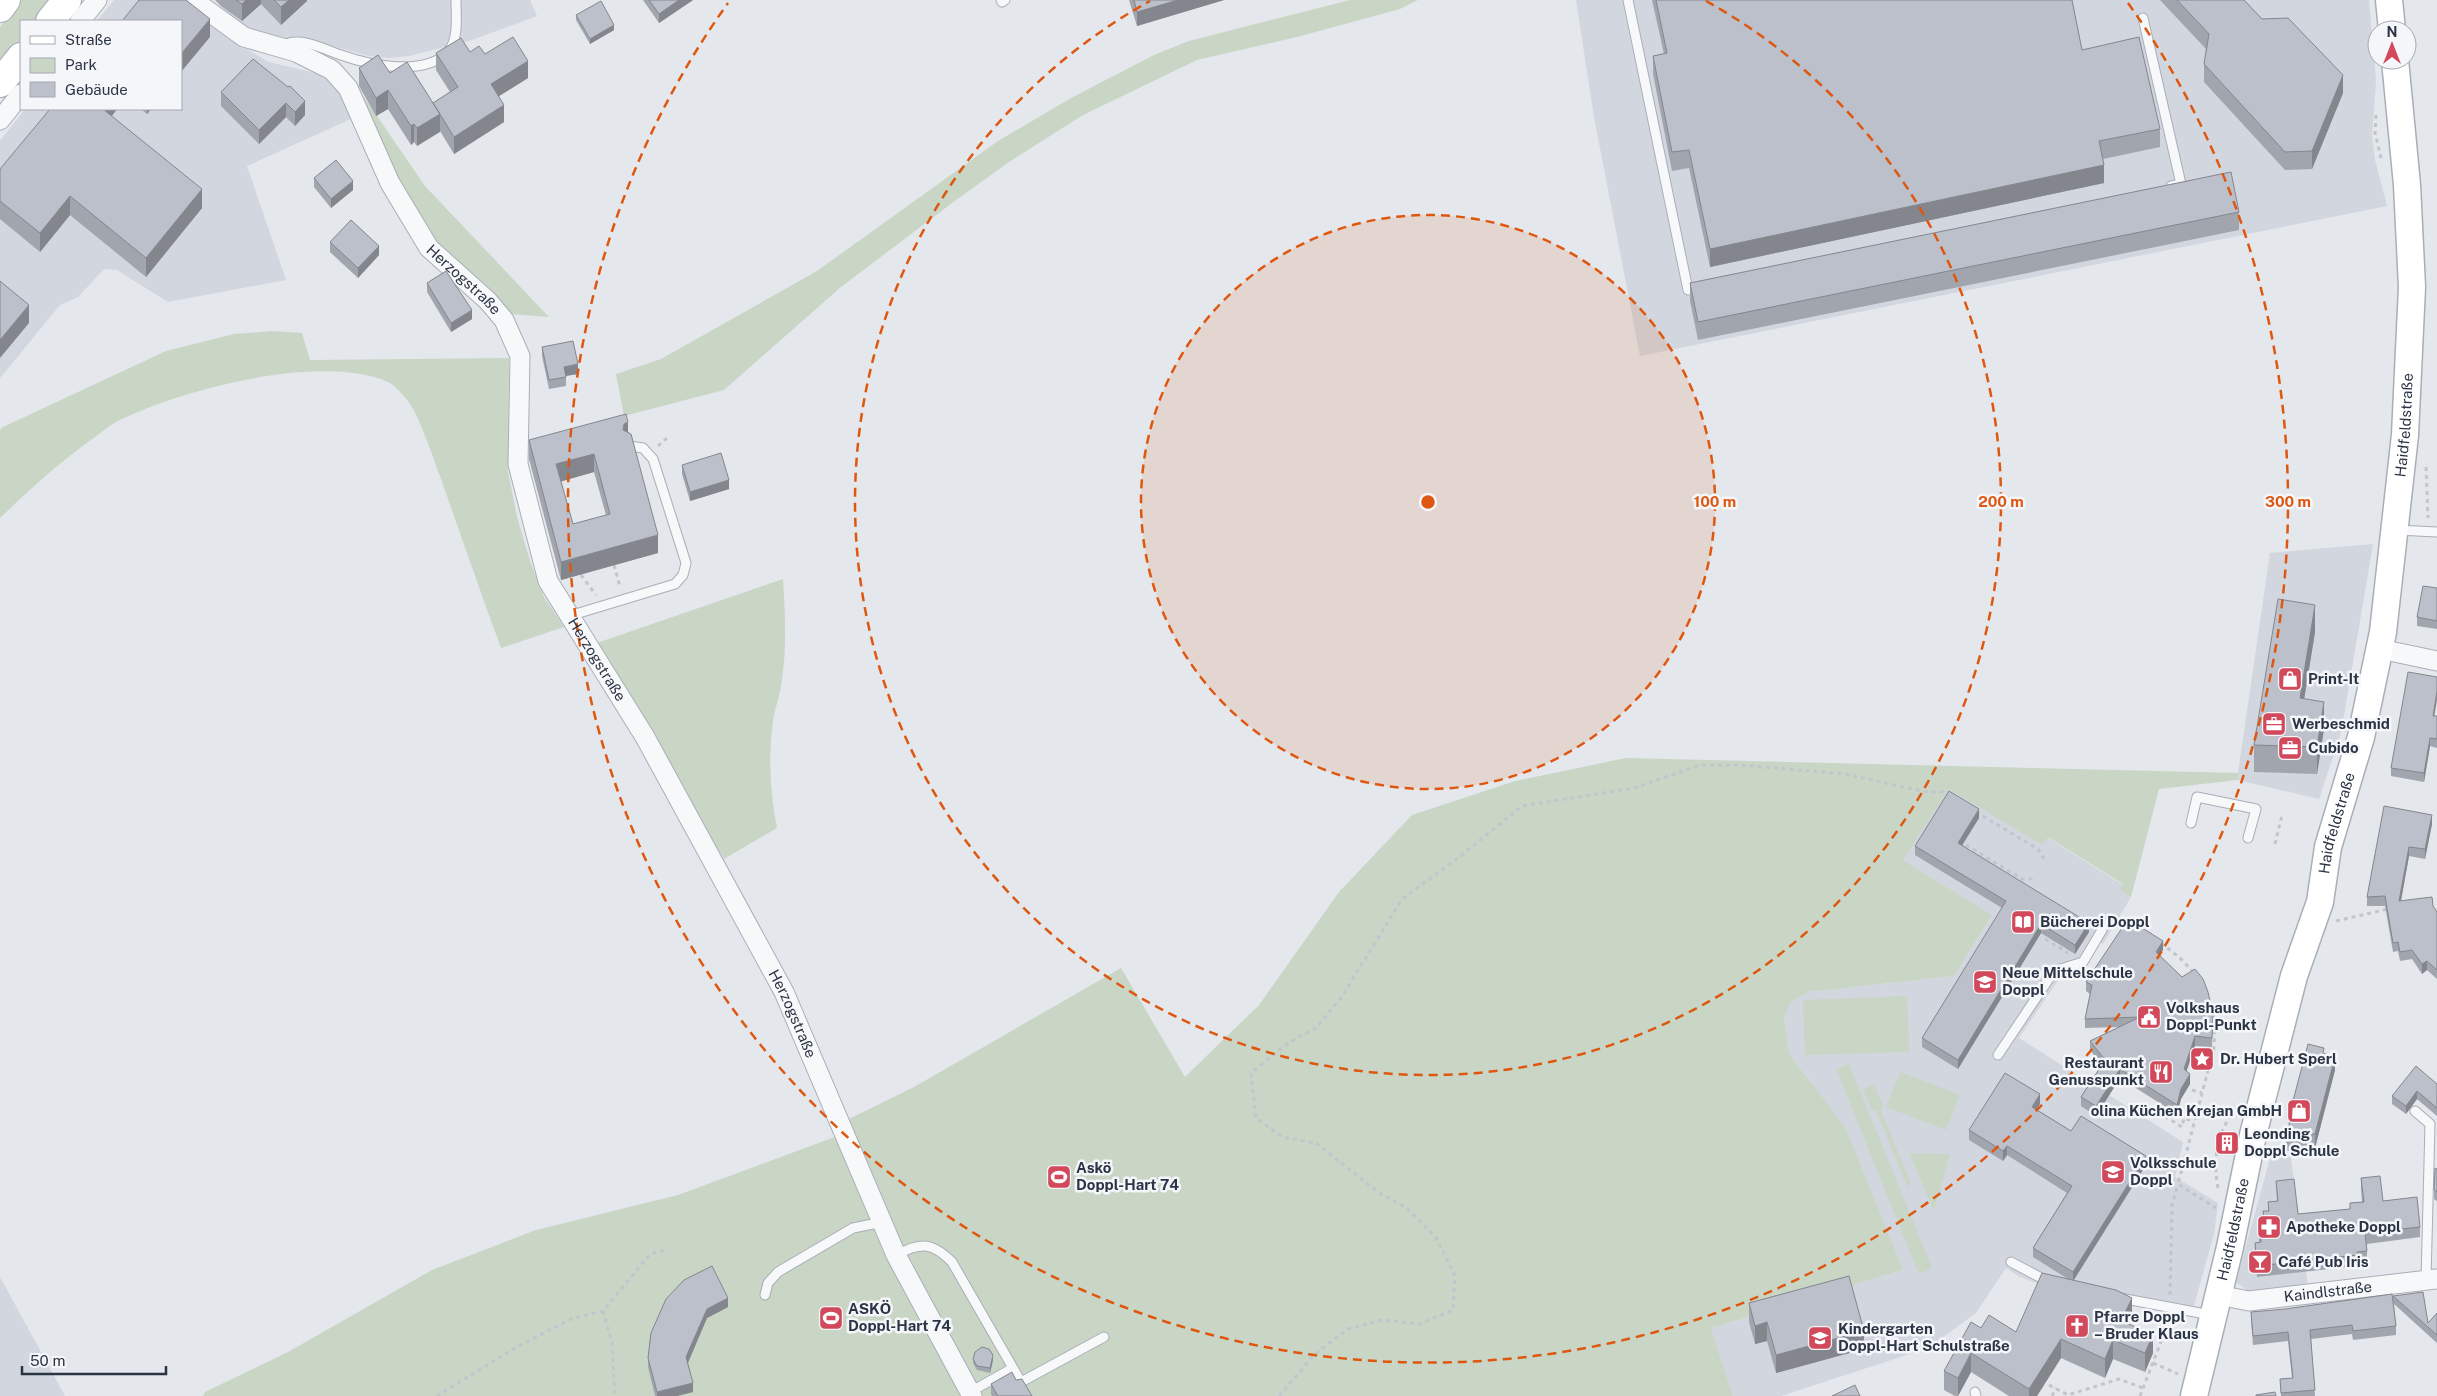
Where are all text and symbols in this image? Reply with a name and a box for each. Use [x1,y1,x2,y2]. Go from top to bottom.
legend [20,20,182,110]
north arrow [2367,20,2417,70]
text: N [2387,24,2397,40]
text: Straße [65,31,112,48]
text: Park [65,56,97,73]
text: Gebäude [65,81,128,98]
street label: Herzogstraße [423,241,505,318]
street label: Haidfeldstraße [2391,373,2416,478]
centre of rings [1419,493,1437,511]
text: 100 m [1694,493,1736,510]
text: 200 m [1978,493,2024,510]
text: 300 m [2265,493,2311,510]
street label: Herzogstraße [565,614,630,704]
shop icon: Print-It [2277,666,2303,692]
place label: Print-It [2308,670,2359,687]
office icon: Werbeschmid [2261,711,2287,737]
place label: Werbeschmid [2292,715,2390,732]
office icon: Cubido [2277,735,2303,761]
place label: Cubido [2308,739,2359,756]
street label: Haidfeldstraße [2315,770,2358,875]
library icon: Bücherei Doppl [2010,909,2036,935]
place label: Bücherei Doppl [2040,913,2150,930]
place label: Neue Mittelschule Doppl [2002,964,2133,998]
street label: Herzogstraße [765,967,820,1060]
school or university icon: Neue Mittelschule Doppl [1972,969,1998,995]
place label: Volkshaus Doppl-Punkt [2166,999,2257,1033]
public building icon: Volkshaus Doppl-Punkt [2136,1004,2162,1030]
place icon: Dr. Hubert Sperl [2189,1046,2215,1072]
place label: Dr. Hubert Sperl [2220,1050,2337,1067]
place label: Restaurant Genusspunkt [2049,1054,2144,1088]
restaurant icon: Restaurant Genusspunkt [2148,1059,2174,1085]
shop icon: olina Küchen Krejan GmbH [2286,1098,2312,1124]
place label: olina Küchen Krejan GmbH [2091,1102,2282,1119]
place label: Leonding Doppl Schule [2244,1125,2339,1159]
building icon: Leonding Doppl Schule [2214,1130,2240,1156]
place label: Volksschule Doppl [2130,1154,2217,1188]
place label: Askö Doppl-Hart 74 [1076,1159,1179,1193]
school or university icon: Volksschule Doppl [2100,1159,2126,1185]
sports icon: Askö Doppl-Hart 74 [1046,1164,1072,1190]
street label: Haidfeldstraße [2213,1177,2252,1282]
pharmacy icon: Apotheke Doppl [2256,1214,2282,1240]
place label: Apotheke Doppl [2286,1218,2401,1235]
bar icon: Café Pub Iris [2247,1249,2273,1275]
place label: Café Pub Iris [2278,1253,2369,1270]
street label: Kaindlstraße [2283,1278,2373,1305]
place label: ASKÖ Doppl-Hart 74 [848,1300,951,1334]
sports icon: ASKÖ Doppl-Hart 74 [818,1305,844,1331]
place label: Pfarre Doppl – Bruder Klaus [2094,1308,2199,1342]
church icon: Pfarre Doppl – Bruder Klaus [2064,1313,2090,1339]
place label: Kindergarten Doppl-Hart Schulstraße [1838,1320,2010,1354]
school or university icon: Kindergarten Doppl-Hart Schulstraße [1807,1325,1833,1351]
scale bar [22,1344,166,1376]
text: 50 m [30,1352,65,1369]

